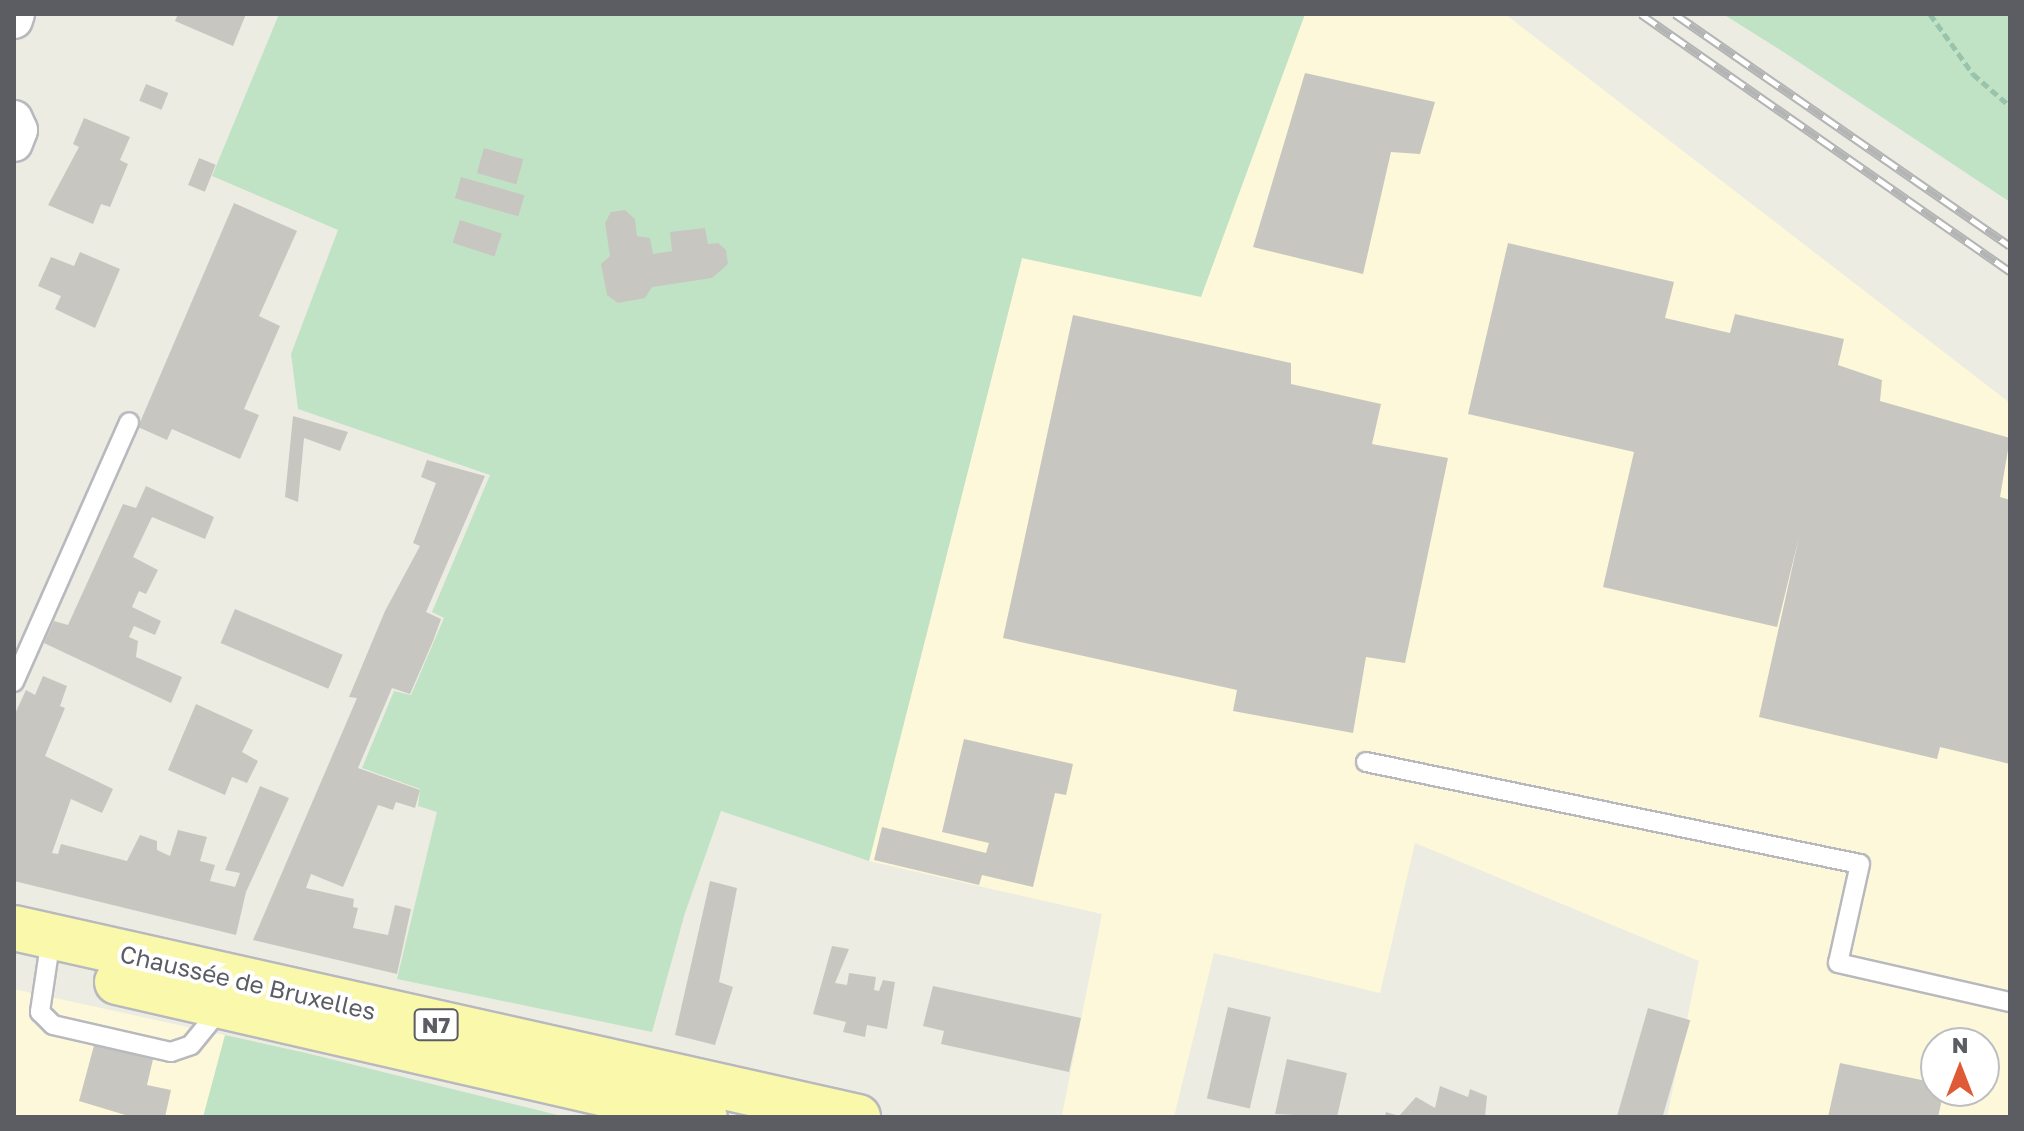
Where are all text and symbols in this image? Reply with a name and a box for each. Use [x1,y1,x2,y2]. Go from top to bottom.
street label: Chaussée de Bruxelles [117,939,379,1025]
road number: N7 [412,1007,460,1043]
north arrow [1920,1027,2000,1107]
text: N [1952,1031,1968,1058]

